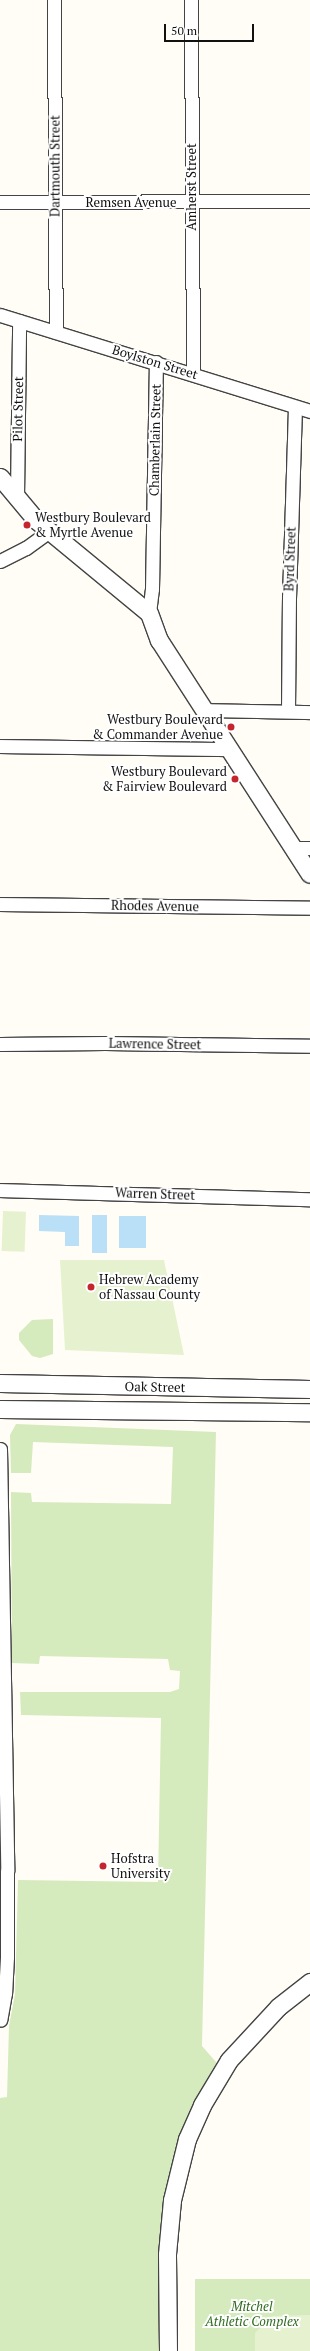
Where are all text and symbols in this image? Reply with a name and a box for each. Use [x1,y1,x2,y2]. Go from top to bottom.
scale bar [166,16,256,42]
text: 50 m [171,23,197,38]
street label: Dartmouth Street [47,115,63,217]
street label: Amherst Street [183,143,199,231]
street label: Remsen Avenue [85,194,177,210]
street label: Boylston Street [110,342,200,382]
street label: Pilot Street [10,376,26,442]
street label: Chamberlain Street [146,384,164,496]
place label: Westbury Boulevard & Myrtle Avenue [35,510,151,541]
marker: Westbury Boulevard & Myrtle Avenue [22,520,32,530]
street label: Byrd Street [281,526,299,592]
place label: Westbury Boulevard & Commander Avenue [92,712,223,743]
marker: Westbury Boulevard & Commander Avenue [226,722,236,732]
place label: Westbury Boulevard & Fairview Boulevard [102,764,227,795]
marker: Westbury Boulevard & Fairview Boulevard [230,774,240,784]
street label: Rhodes Avenue [111,897,199,915]
street label: Lawrence Street [109,1035,201,1053]
street label: Warren Street [115,1185,195,1203]
place label: Hebrew Academy of Nassau County [99,1272,200,1303]
marker: Hebrew Academy of Nassau County [86,1282,96,1292]
street label: Oak Street [125,1379,185,1395]
place label: Hofstra University [111,1851,170,1882]
marker: Hofstra University [98,1861,108,1871]
park label: Mitchel Athletic Complex [205,2299,299,2330]

